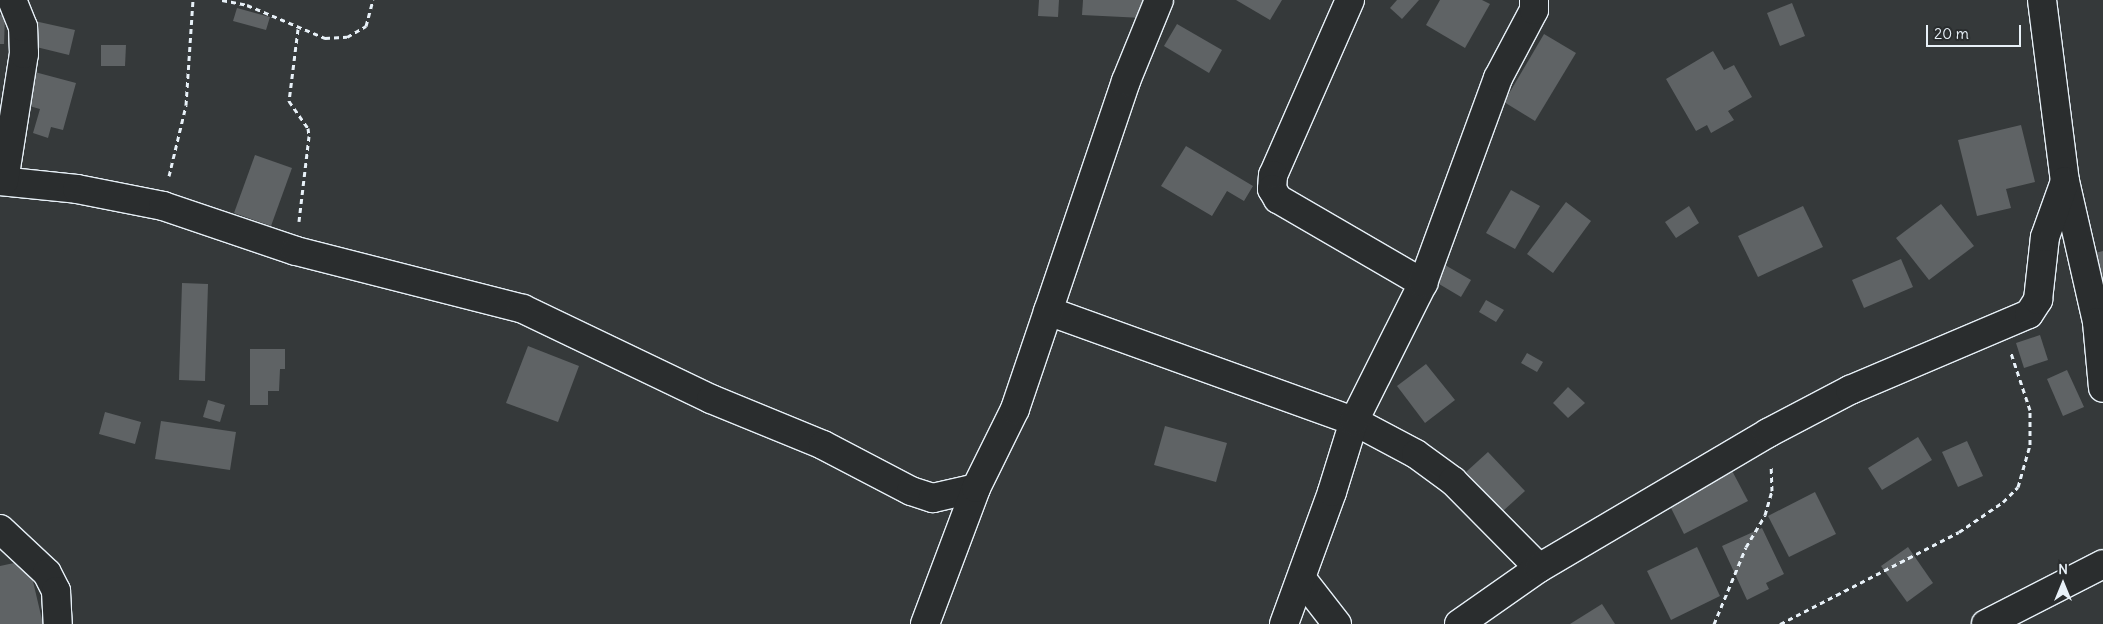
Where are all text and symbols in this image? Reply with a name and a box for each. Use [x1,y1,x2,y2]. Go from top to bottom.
scale bar [1928,15,2023,47]
text: 20 m [1934,24,1969,43]
north arrow [2038,559,2088,609]
text: N [2058,560,2068,578]

